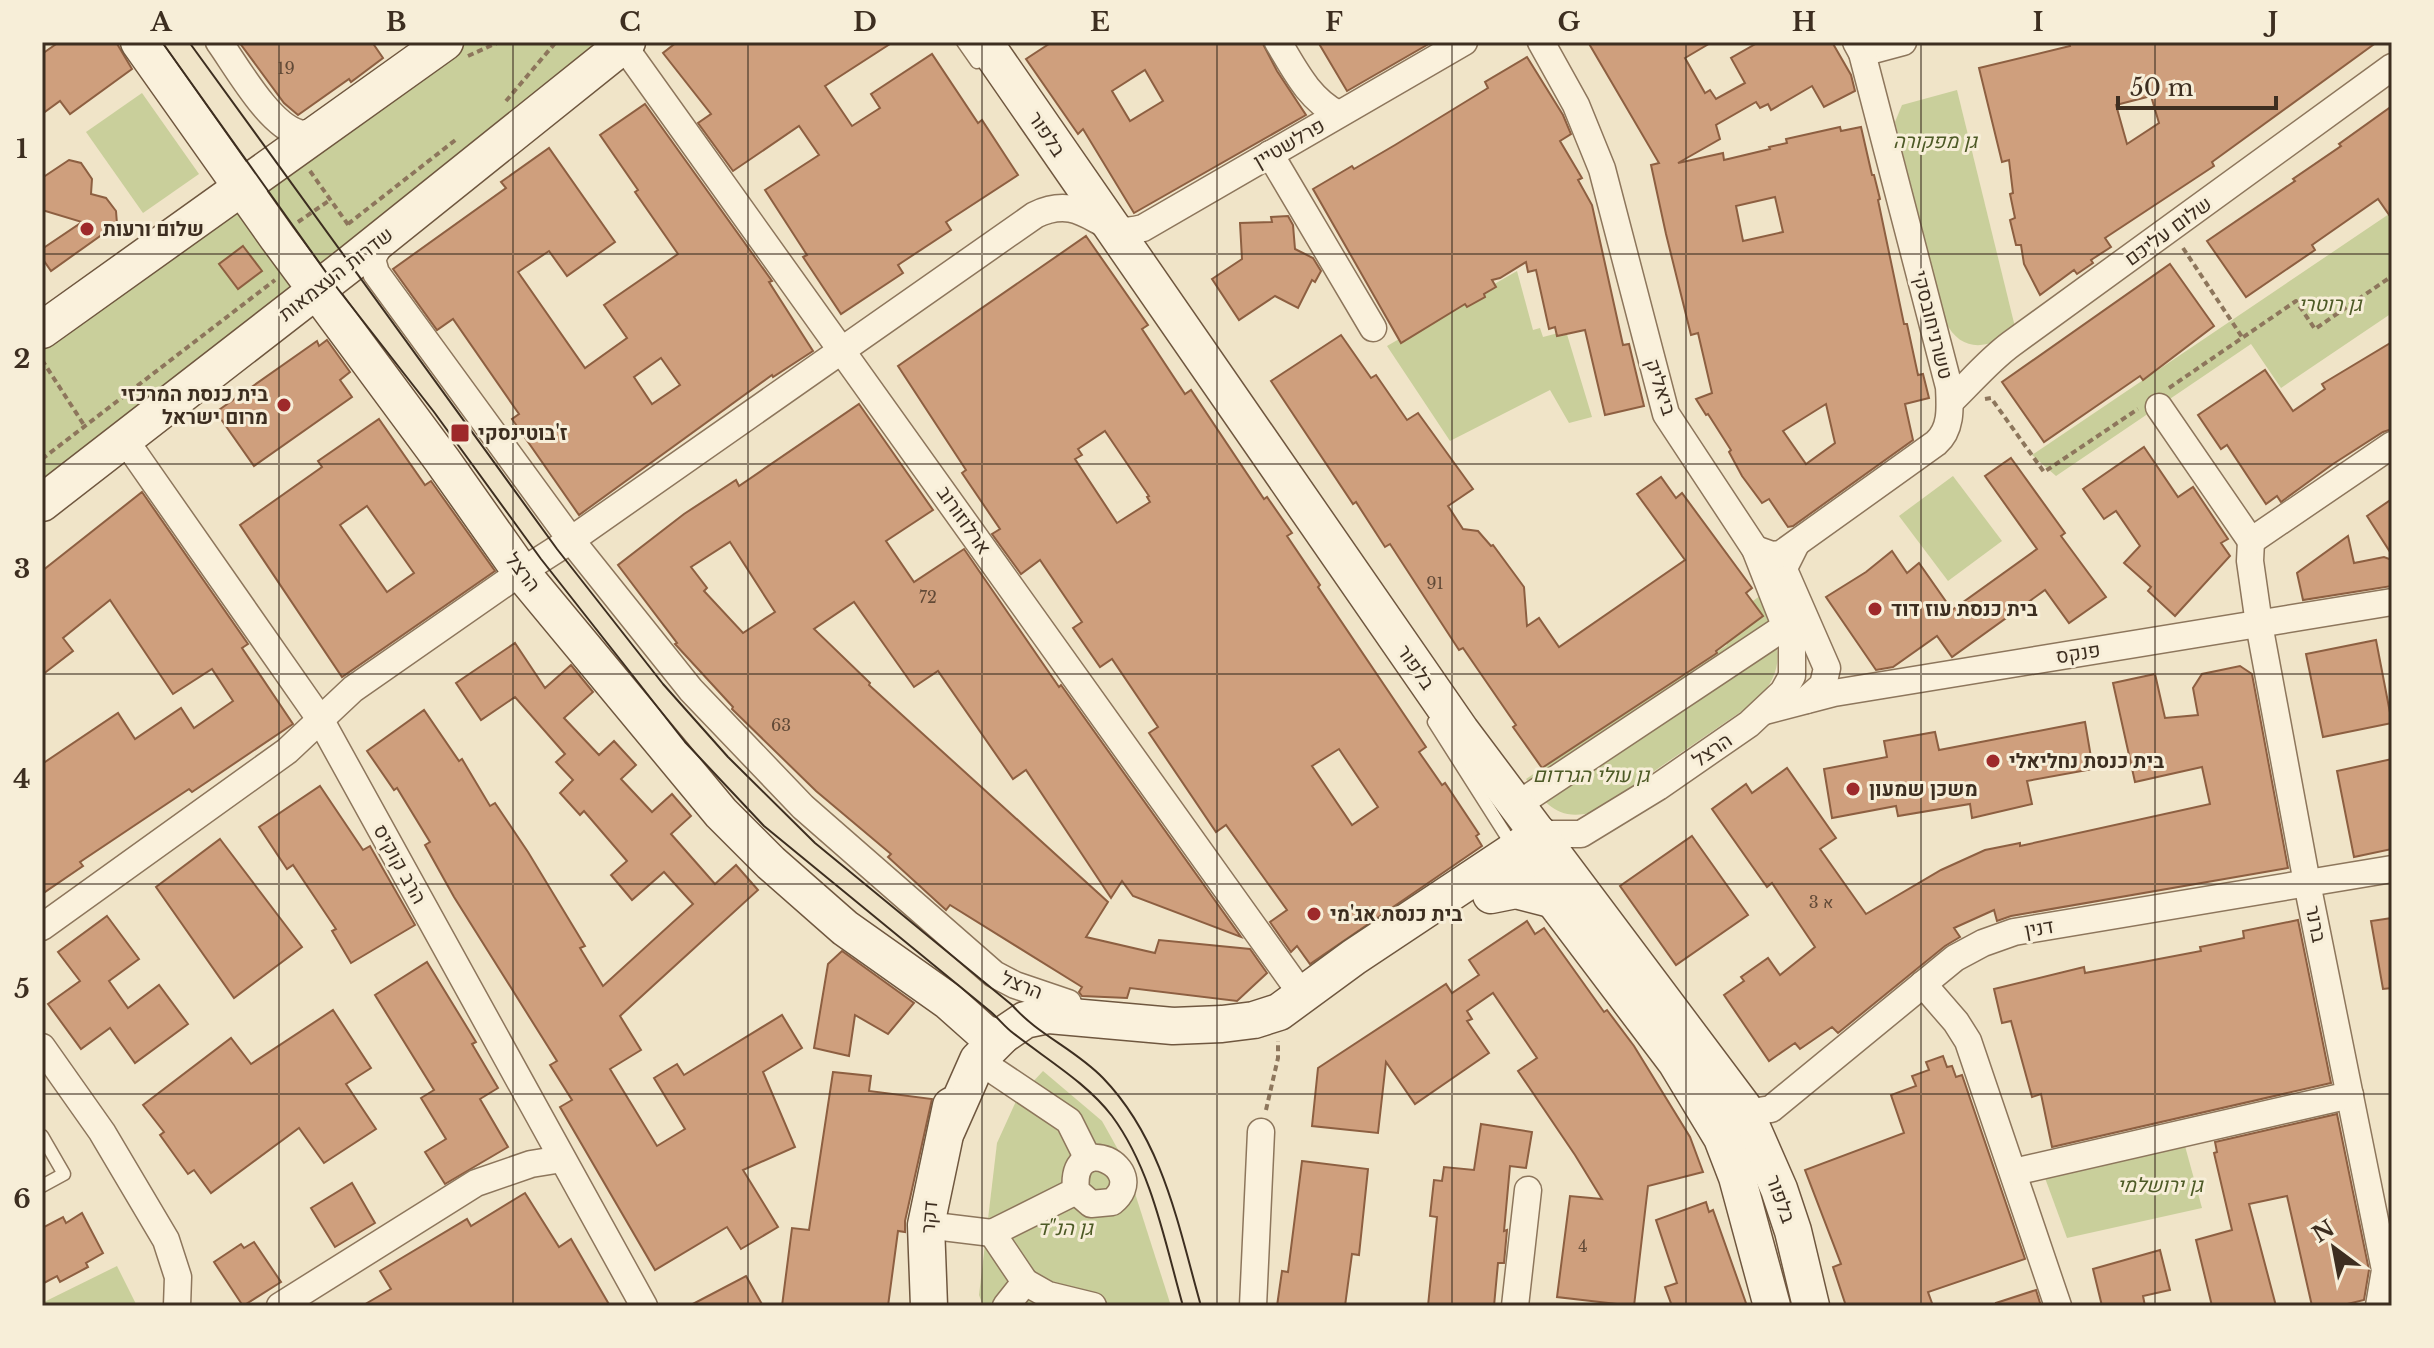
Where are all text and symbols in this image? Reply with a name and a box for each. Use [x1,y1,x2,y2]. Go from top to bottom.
text: A [149,6,172,38]
text: B [386,6,406,38]
text: C [619,6,641,38]
text: D [853,6,877,38]
text: E [1090,6,1110,38]
text: F [1325,6,1343,38]
text: G [1558,6,1581,38]
text: H [1792,6,1816,38]
text: I [2032,6,2044,38]
text: J [2263,6,2278,38]
house number: 19 [277,58,295,78]
scale bar [2118,60,2276,110]
text: 50 m [2130,73,2194,102]
street label: בלפור [1023,107,1071,161]
street label: פרלשטיין [1249,113,1329,173]
park label: גן מפקורה [1893,129,1978,153]
text: 1 [16,133,28,165]
street label: שלום עליכם [2120,191,2216,271]
place label: שלום ורעות [103,217,204,241]
marker: שלום ורעות [78,220,96,238]
street label: שדרות העצמאות [274,222,398,326]
street label: טשרניחובסקי [1908,268,1958,382]
park label: גן רוטרי [2299,292,2363,316]
text: 2 [14,343,30,375]
street label: ביאליק [1641,356,1682,419]
place label: בית כנסת המרכזי מרום ישראל [121,382,268,429]
marker: בית כנסת המרכזי מרום ישראל [275,396,293,414]
place label: ז'בוטינסקי [478,421,568,445]
marker: ז'בוטינסקי [449,422,471,444]
street label: ארלוזורוב [932,481,996,559]
street label: הרצל [500,548,546,596]
text: 3 [14,553,30,585]
house number: 91 [1426,573,1444,593]
house number: 72 [919,587,937,607]
place label: בית כנסת עוז דוד [1891,597,2038,621]
marker: בית כנסת עוז דוד [1866,600,1884,618]
street label: פנקס [2054,638,2102,668]
street label: בלפור [1392,640,1440,694]
house number: 63 [771,715,791,735]
street label: הרצל [1688,728,1736,772]
place label: בית כנסת נחליאלי [2009,749,2164,773]
marker: בית כנסת נחליאלי [1984,752,2002,770]
text: 4 [13,763,31,795]
park label: גן עולי הגרדום [1533,763,1651,787]
place label: משכן שמעון [1869,777,1978,801]
marker: משכן שמעון [1844,780,1862,798]
street label: הרב קוקיס [368,820,432,908]
house number: 3 א [1809,892,1833,912]
place label: בית כנסת אג'מי [1330,902,1463,926]
street label: ברנר [2301,903,2331,945]
marker: בית כנסת אג'מי [1305,905,1323,923]
street label: דנין [2022,914,2056,942]
street label: הרצל [998,966,1046,1004]
text: 5 [14,973,30,1005]
street label: בלפור [1761,1172,1801,1227]
park label: גן ירושלמי [2117,1173,2204,1197]
text: 6 [13,1183,31,1215]
street label: דקר [916,1200,942,1234]
north arrow [2294,1208,2374,1288]
text: N [2308,1214,2340,1248]
park label: גן הנ"ד [1037,1216,1094,1240]
house number: 4 [1578,1236,1588,1256]

